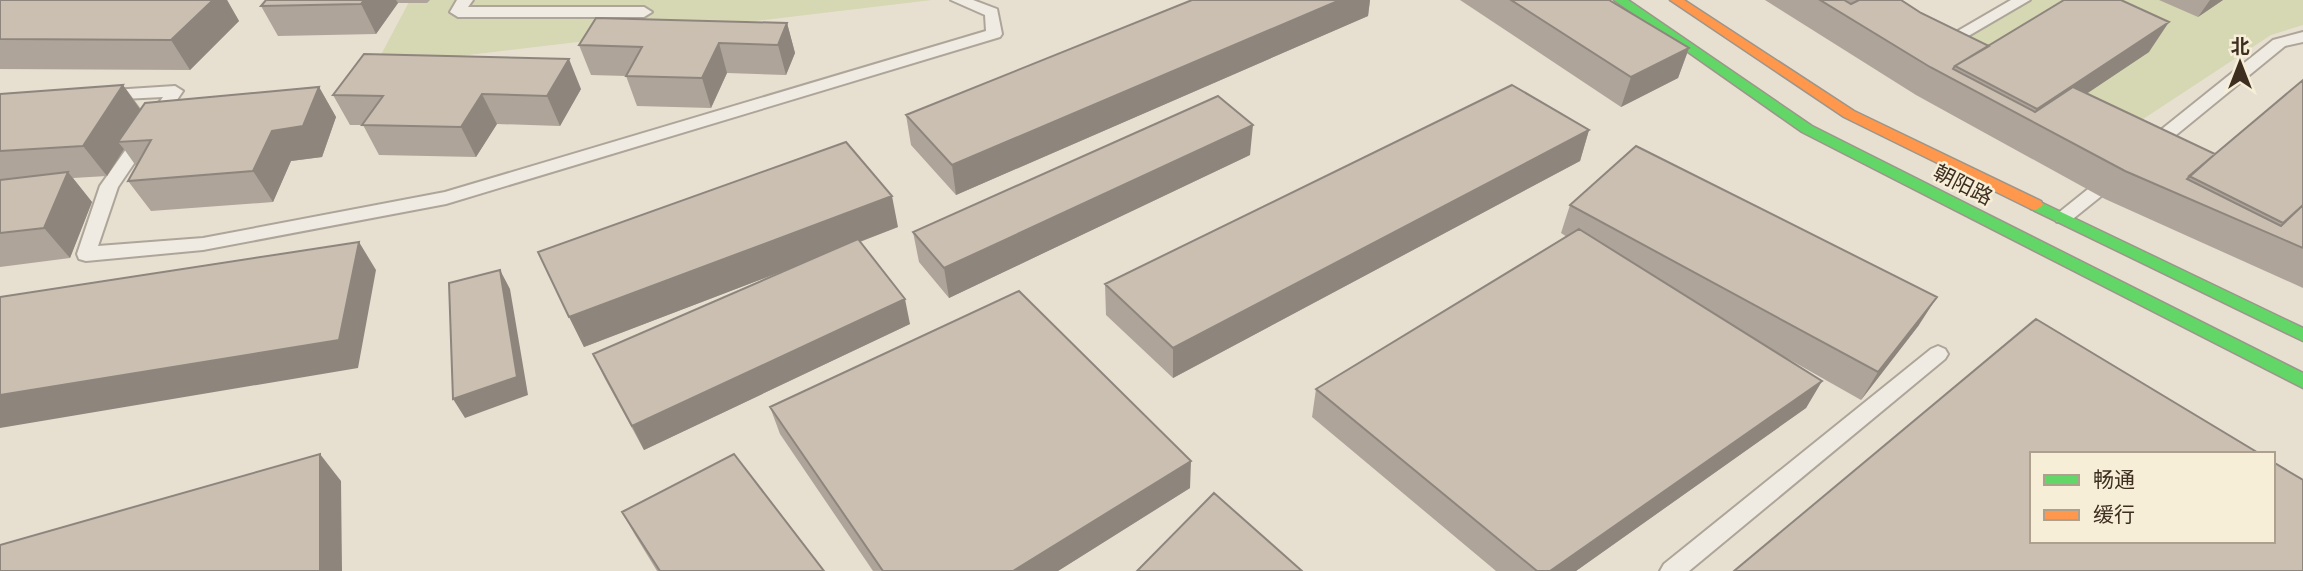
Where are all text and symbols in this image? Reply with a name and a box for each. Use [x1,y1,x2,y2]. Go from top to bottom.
north arrow [2205,28,2275,98]
text: 北 [2230,36,2250,57]
street label: 朝阳路 [1929,160,1997,210]
legend [2030,452,2275,543]
text: 畅通 [2093,468,2135,492]
text: 缓行 [2093,503,2135,527]

